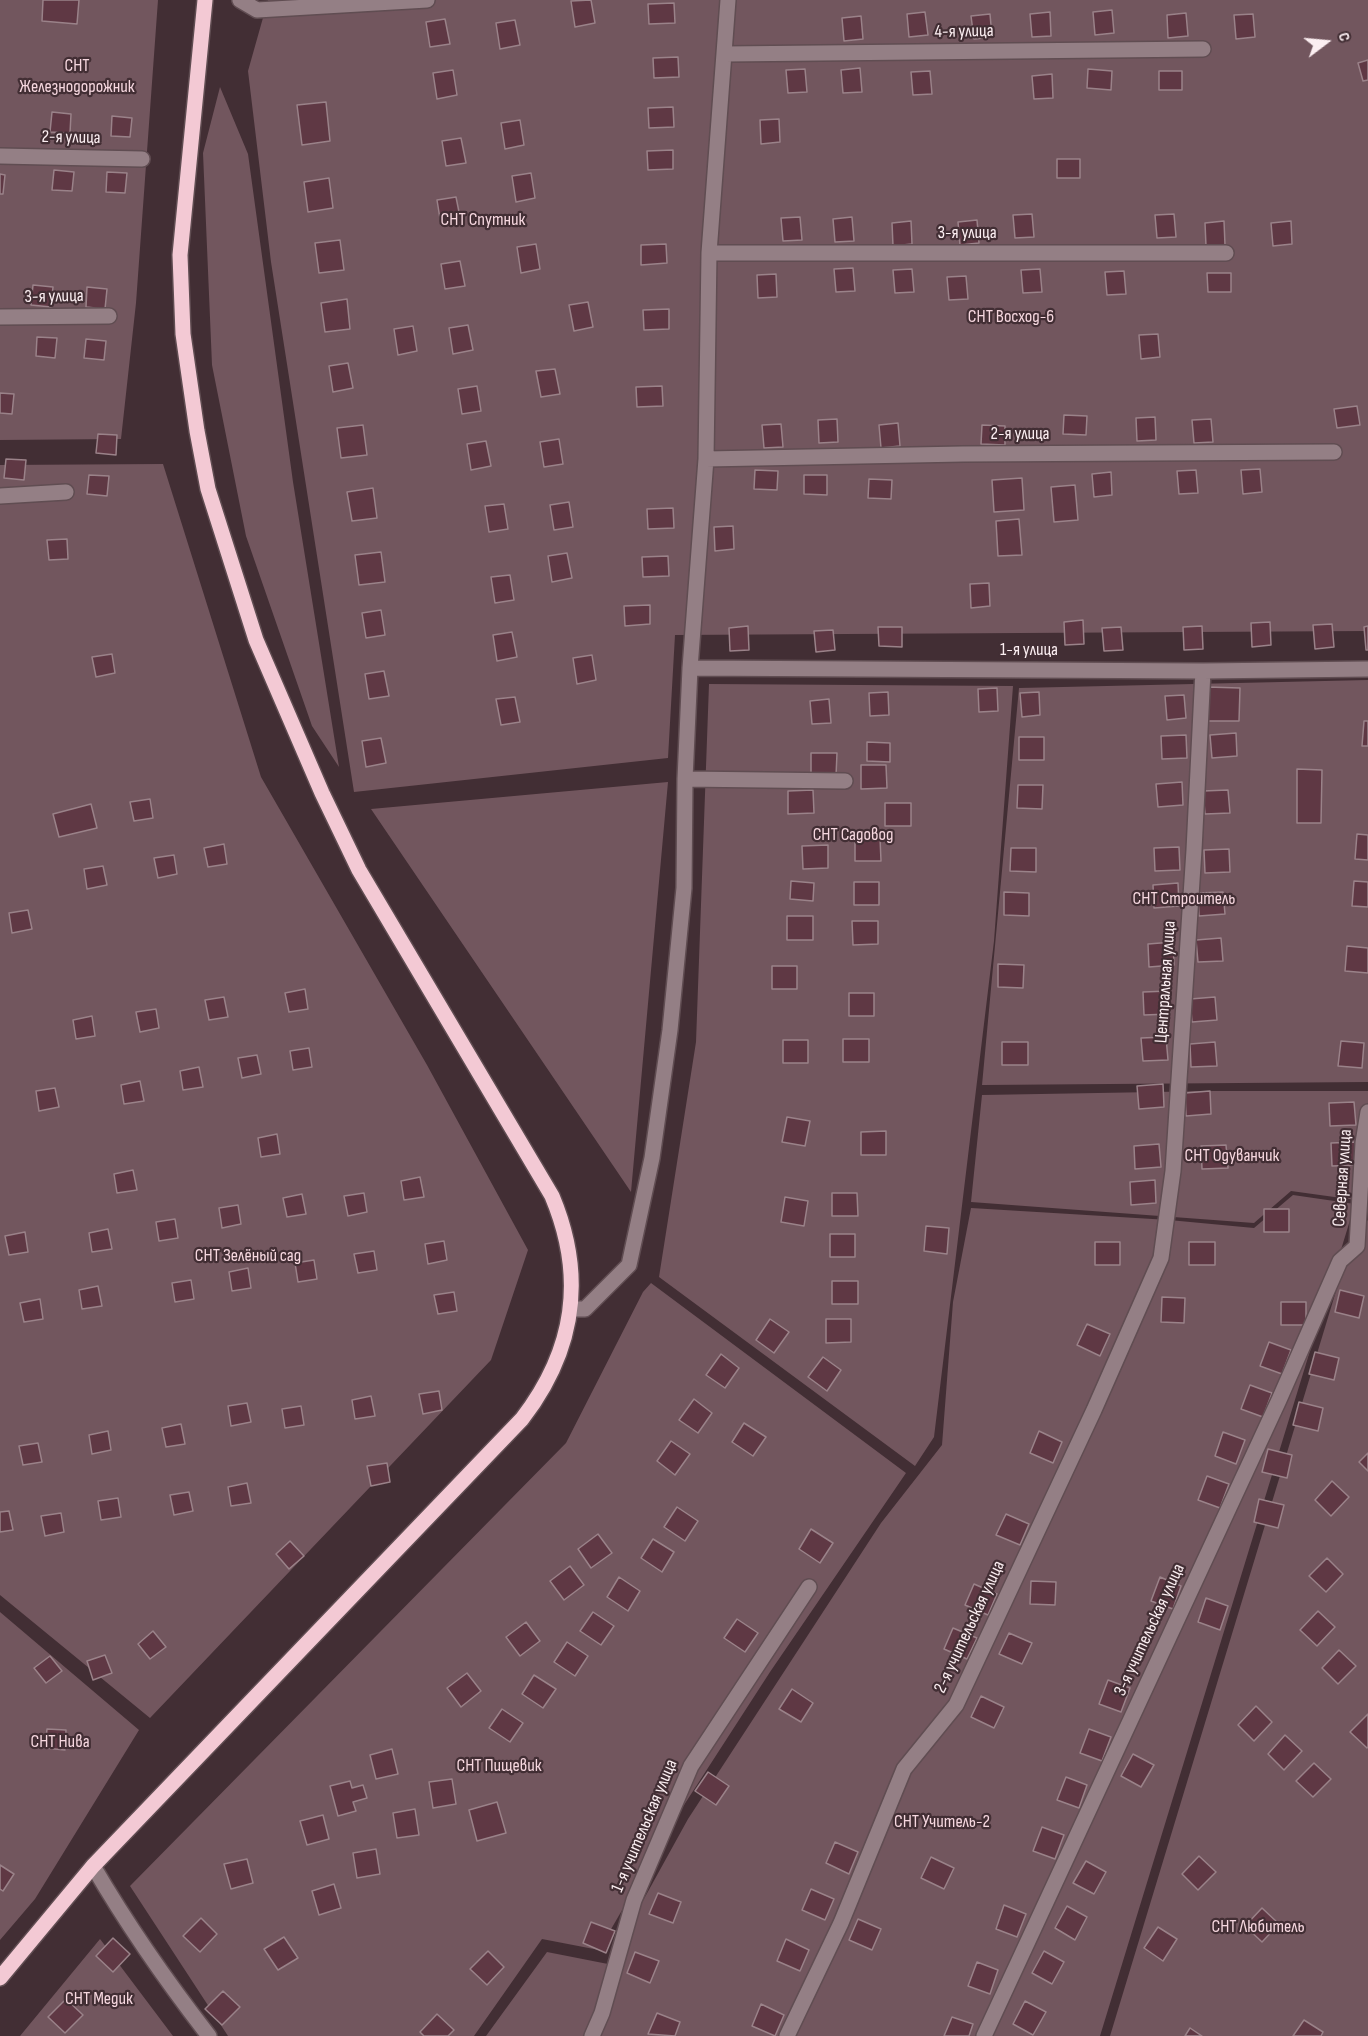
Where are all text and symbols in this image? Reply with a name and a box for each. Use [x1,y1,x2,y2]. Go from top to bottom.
north arrow [1296,12,1356,72]
street label: 4-я улица [934,21,994,43]
text: С [1334,30,1354,43]
park label: СНТ Железнодорожник [19,55,135,98]
street label: 2-я улица [41,127,101,149]
park label: СНТ Спутник [441,209,525,231]
street label: 3-я улица [937,222,997,244]
street label: 3-я улица [24,286,84,308]
park label: СНТ Восход-6 [968,306,1054,328]
street label: 2-я улица [990,423,1050,445]
street label: 1-я улица [1000,639,1058,661]
park label: СНТ Садовод [813,824,893,846]
park label: СНТ Строитель [1133,888,1235,910]
street label: Центральная улица [1151,920,1181,1044]
street label: Северная улица [1329,1129,1357,1227]
park label: СНТ Одуванчик [1185,1145,1279,1167]
park label: СНТ Зелёный сад [195,1245,301,1267]
street label: 2-я учительская улица [930,1557,1010,1697]
street label: 3-я учительская улица [1110,1560,1190,1700]
park label: СНТ Нива [30,1731,90,1753]
park label: СНТ Пищевик [456,1755,542,1777]
street label: 1-я учительская улица [607,1756,683,1896]
park label: СНТ Учитель-2 [894,1811,990,1833]
park label: СНТ Любитель [1211,1916,1305,1938]
park label: СНТ Медик [65,1988,133,2010]

